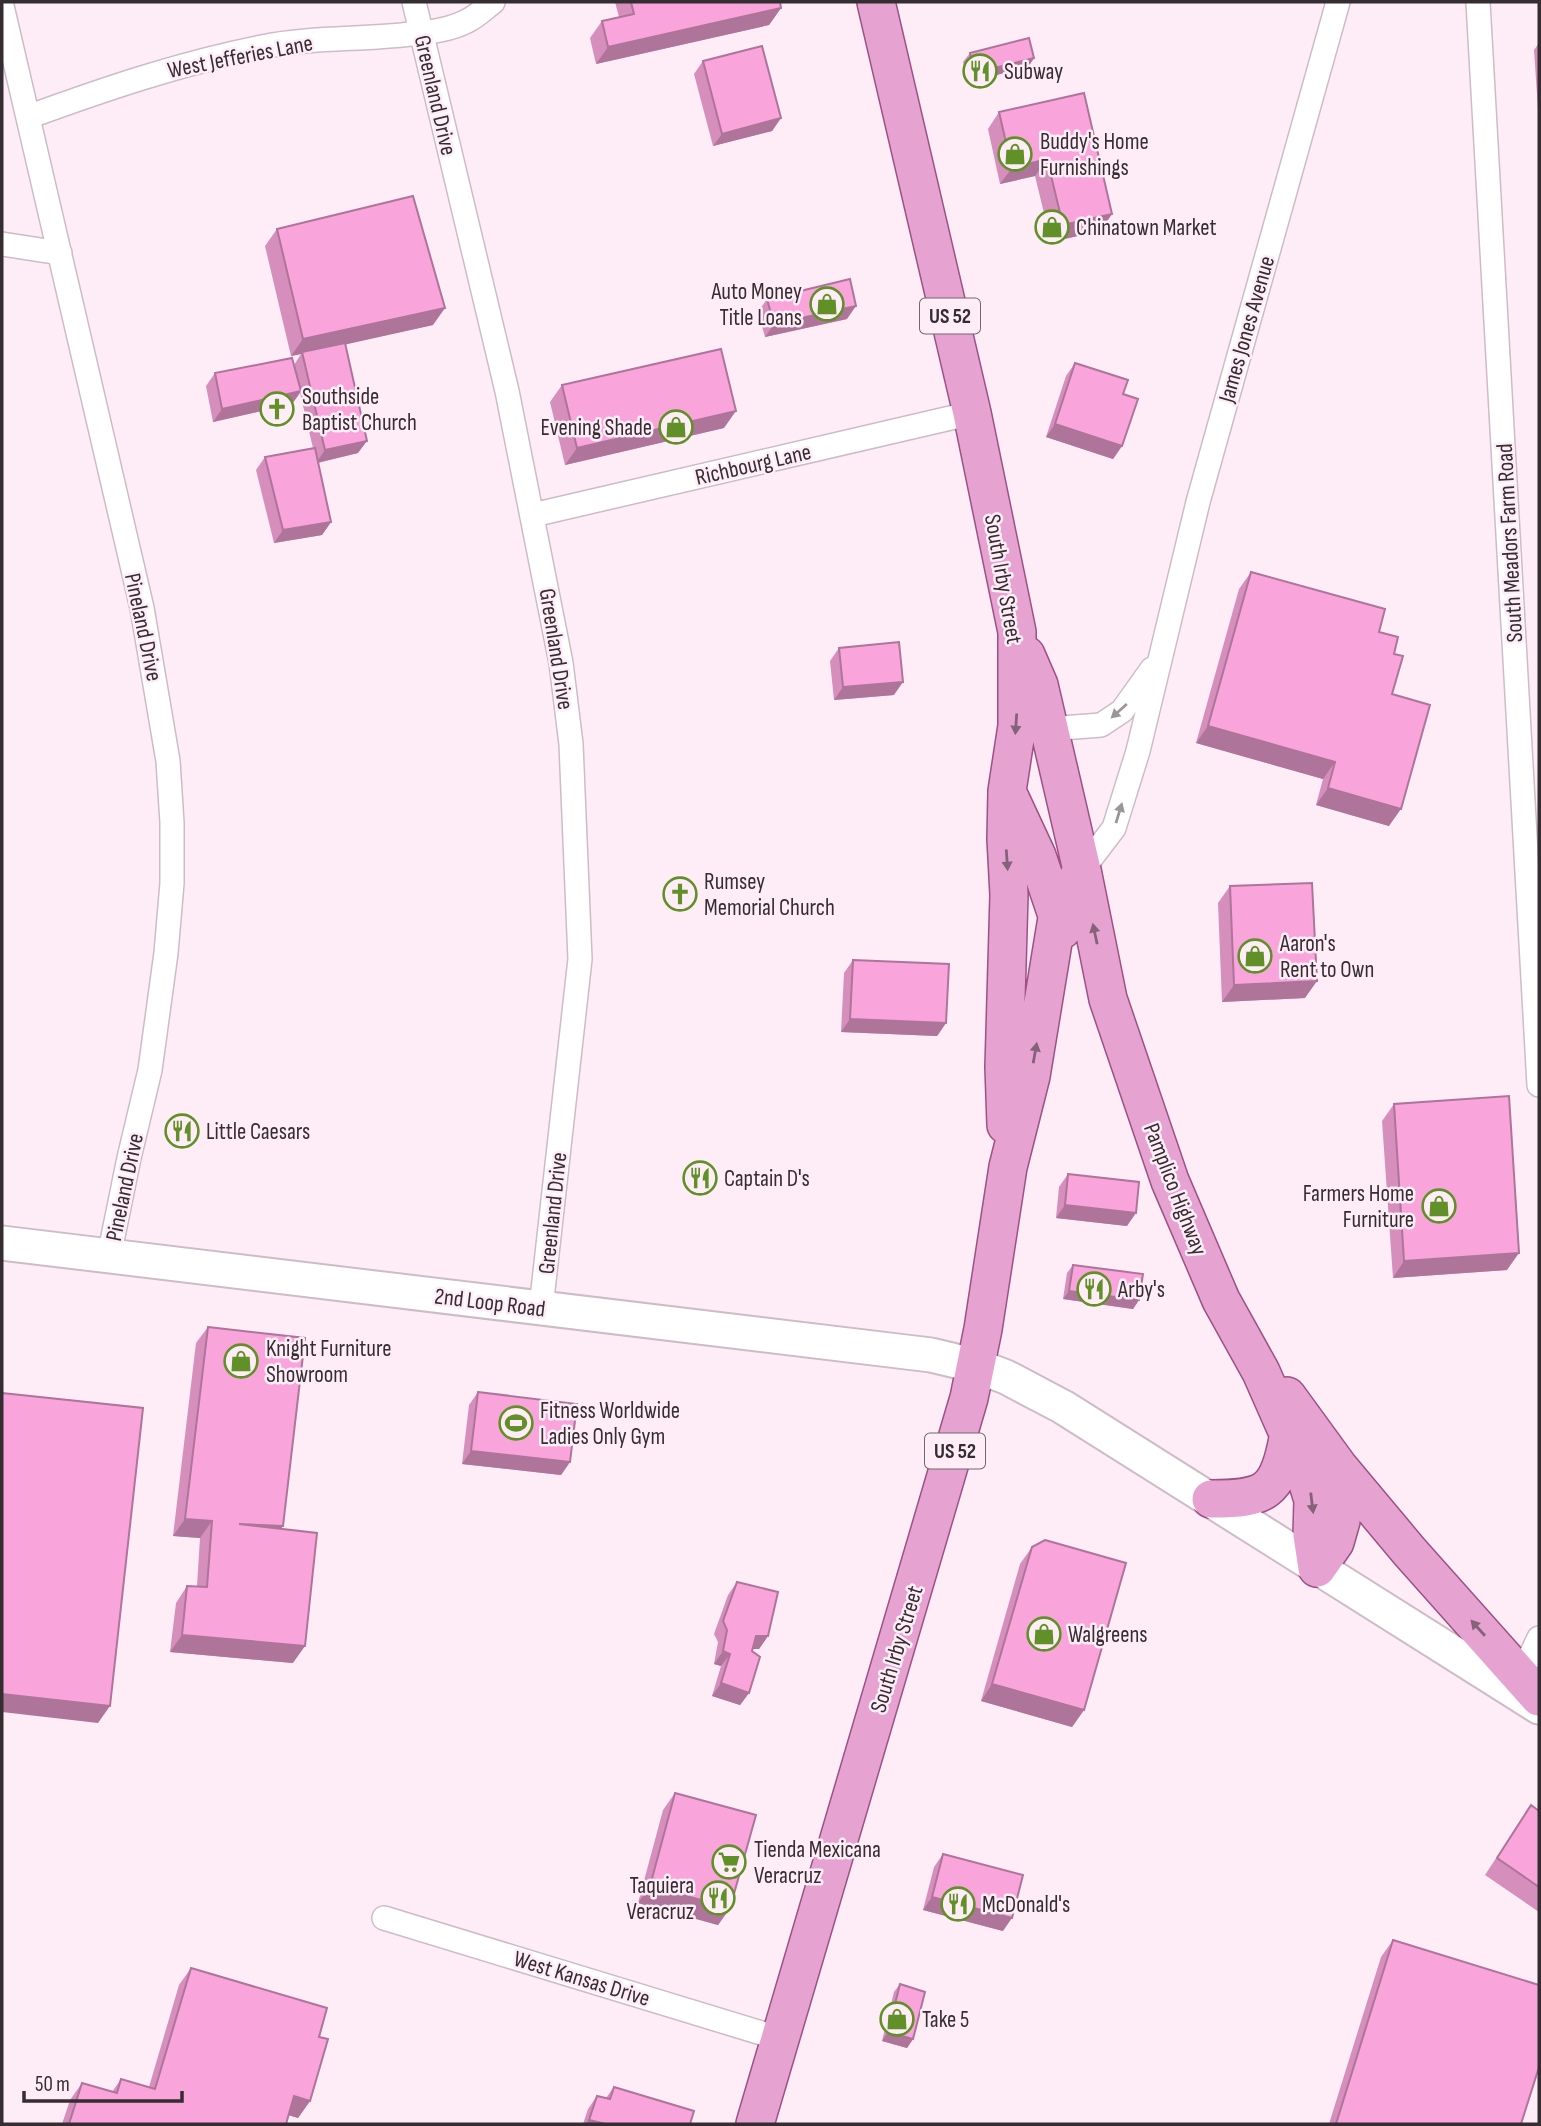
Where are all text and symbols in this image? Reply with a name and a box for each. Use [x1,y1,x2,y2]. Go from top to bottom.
street label: West Jefferies Lane [165,29,315,85]
street label: Greenland Drive [408,32,462,158]
restaurant icon: Subway [961,52,999,90]
place label: Subway [1004,58,1063,86]
place label: Buddy's Home Furnishings [1040,128,1149,182]
shop icon: Buddy's Home Furnishings [996,135,1034,173]
shop icon: Chinatown Market [1033,208,1071,246]
place label: Chinatown Market [1076,214,1216,242]
street label: James Jones Avenue [1212,253,1281,407]
place label: Auto Money Title Loans [710,278,802,332]
shop icon: Auto Money Title Loans [808,285,846,323]
road number: US 52 [920,298,980,334]
place label: Southside Baptist Church [302,383,417,437]
church icon: Southside Baptist Church [258,390,296,428]
shop icon: Evening Shade [657,408,695,446]
place label: Evening Shade [540,414,652,442]
street label: Richbourg Lane [693,438,814,492]
street label: South Meadors Farm Road [1491,443,1529,643]
street label: South Irby Street [978,512,1028,646]
street label: Pineland Drive [118,571,168,684]
street label: Greenland Drive [533,586,579,712]
one-way arrow [1110,703,1128,719]
one-way arrow [1010,713,1021,735]
one-way arrow [1114,803,1124,824]
one-way arrow [1002,849,1013,871]
place label: Rumsey Memorial Church [704,868,835,922]
church icon: Rumsey Memorial Church [661,875,699,913]
one-way arrow [1089,923,1100,945]
place label: Aaron's Rent to Own [1279,930,1374,984]
shop icon: Aaron's Rent to Own [1236,937,1274,975]
one-way arrow [1030,1042,1041,1064]
restaurant icon: Little Caesars [163,1112,201,1150]
place label: Little Caesars [206,1118,310,1146]
street label: Pamplico Highway [1137,1119,1213,1259]
street label: Pineland Drive [100,1131,150,1244]
street label: Greenland Drive [533,1151,573,1275]
restaurant icon: Captain D's [681,1159,719,1197]
place label: Captain D's [724,1165,810,1193]
place label: Farmers Home Furniture [1303,1180,1414,1234]
shop icon: Farmers Home Furniture [1420,1187,1458,1225]
restaurant icon: Arby's [1075,1270,1113,1308]
place label: Arby's [1117,1276,1165,1304]
street label: 2nd Loop Road [433,1282,547,1324]
place label: Knight Furniture Showroom [266,1335,391,1389]
shop icon: Knight Furniture Showroom [222,1342,260,1380]
place label: Fitness Worldwide Ladies Only Gym [540,1397,680,1451]
sports icon: Fitness Worldwide Ladies Only Gym [497,1404,535,1442]
road number: US 52 [925,1434,985,1468]
one-way arrow [1306,1492,1317,1514]
street label: South Irby Street [864,1582,930,1716]
shop icon: Walgreens [1025,1615,1063,1653]
one-way arrow [1470,1620,1486,1637]
place label: Walgreens [1068,1621,1148,1649]
place label: Tienda Mexicana Veracruz [754,1836,881,1890]
supermarket icon: Tienda Mexicana Veracruz [710,1843,748,1881]
place label: Taquiera Veracruz [627,1872,694,1926]
restaurant icon: Taquiera Veracruz [699,1879,737,1917]
restaurant icon: McDonald's [939,1885,977,1923]
place label: McDonald's [982,1891,1070,1919]
street label: West Kansas Drive [510,1945,653,2013]
shop icon: Take 5 [878,2000,916,2038]
place label: Take 5 [922,2006,969,2034]
scale bar [24,2060,182,2104]
text: 50 m [35,2072,70,2097]

